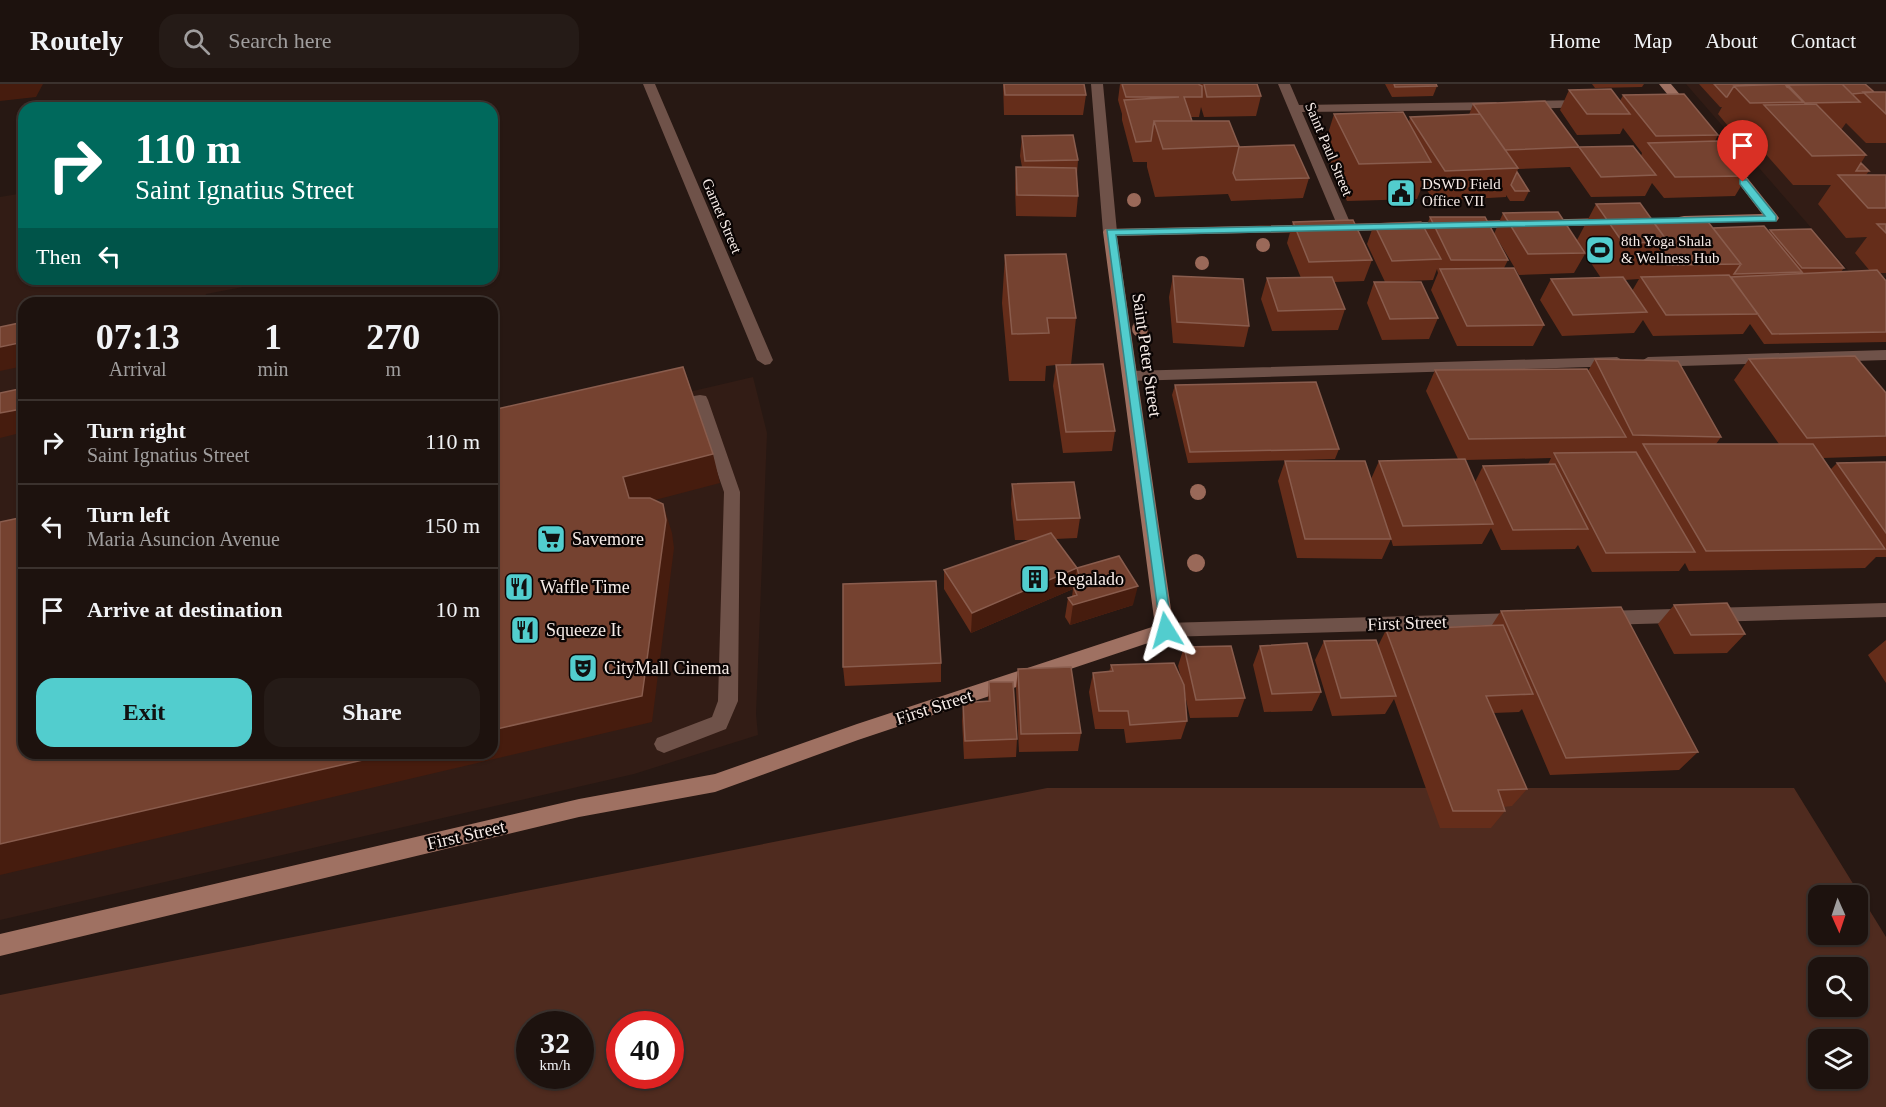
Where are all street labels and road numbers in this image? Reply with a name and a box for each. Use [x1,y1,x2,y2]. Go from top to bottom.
street label: Saint Paul Street [1302,100,1356,199]
street label: Garnet Street [699,176,745,256]
street label: Saint Peter Street [1128,292,1166,418]
street label: First Street [1367,612,1447,634]
street label: First Street [893,685,975,729]
street label: First Street [425,816,507,854]

